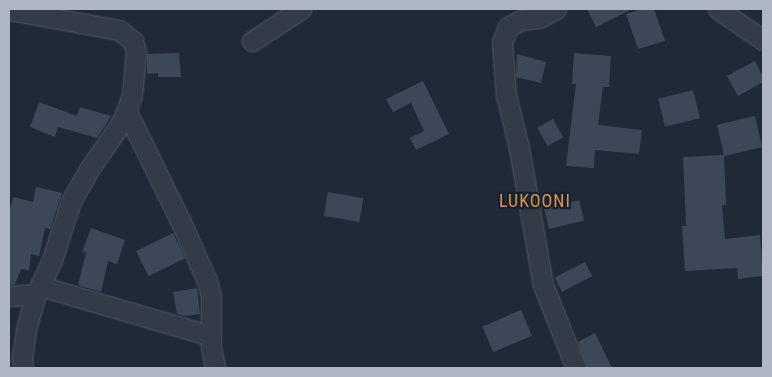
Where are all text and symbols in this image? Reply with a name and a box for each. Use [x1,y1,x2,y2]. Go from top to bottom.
district label: LUKOONI [498,190,572,212]

